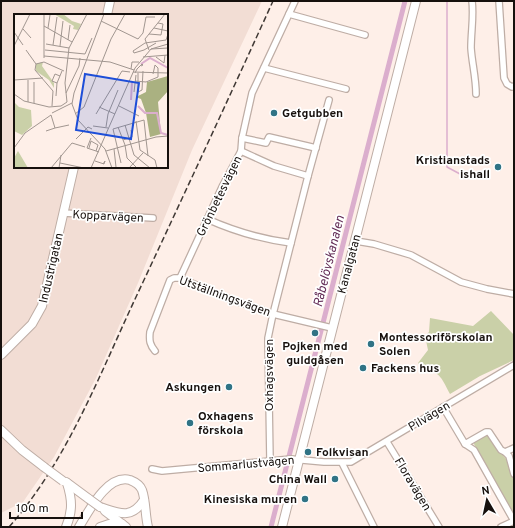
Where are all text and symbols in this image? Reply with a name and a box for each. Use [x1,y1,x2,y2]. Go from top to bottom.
inset map [14,14,168,168]
place label: Getgubben [282,106,343,122]
marker: Getgubben [269,108,279,118]
street label: Grönbetesvägen [193,153,246,240]
place label: Kristianstads ishall [416,153,490,183]
marker: Kristianstads ishall [493,162,503,172]
street label: Kopparvägen [72,207,144,227]
water label: Råbelövskanalen [311,214,349,309]
street label: Industrigatan [36,232,68,305]
street label: Kanalgatan [334,233,366,296]
street label: Utställningsvägen [177,273,273,321]
marker: Pojken med guldgåsen [310,328,320,338]
place label: Montessoriförskolan Solen [379,330,493,360]
street label: Oxhagsvägen [262,339,278,411]
place label: Pojken med guldgåsen [282,339,348,369]
marker: Montessoriförskolan Solen [366,339,376,349]
place label: Fackens hus [371,361,439,377]
marker: Fackens hus [358,363,368,373]
place label: Askungen [165,380,221,396]
marker: Askungen [224,382,234,392]
street label: Pilvägen [406,398,453,436]
place label: Oxhagens förskola [198,409,254,439]
marker: Oxhagens förskola [185,418,195,428]
place label: Folkvisan [316,445,369,461]
marker: Folkvisan [303,447,313,457]
street label: Sommarlustvägen [197,453,295,477]
street label: Floravägen [390,455,434,514]
place label: China Wall [269,472,327,488]
marker: China Wall [330,474,340,484]
north arrow [467,480,507,520]
text: N [481,484,491,499]
place label: Kinesiska muren [204,492,297,508]
scale bar [10,494,82,520]
marker: Kinesiska muren [300,494,310,504]
text: 100 m [16,501,49,517]

